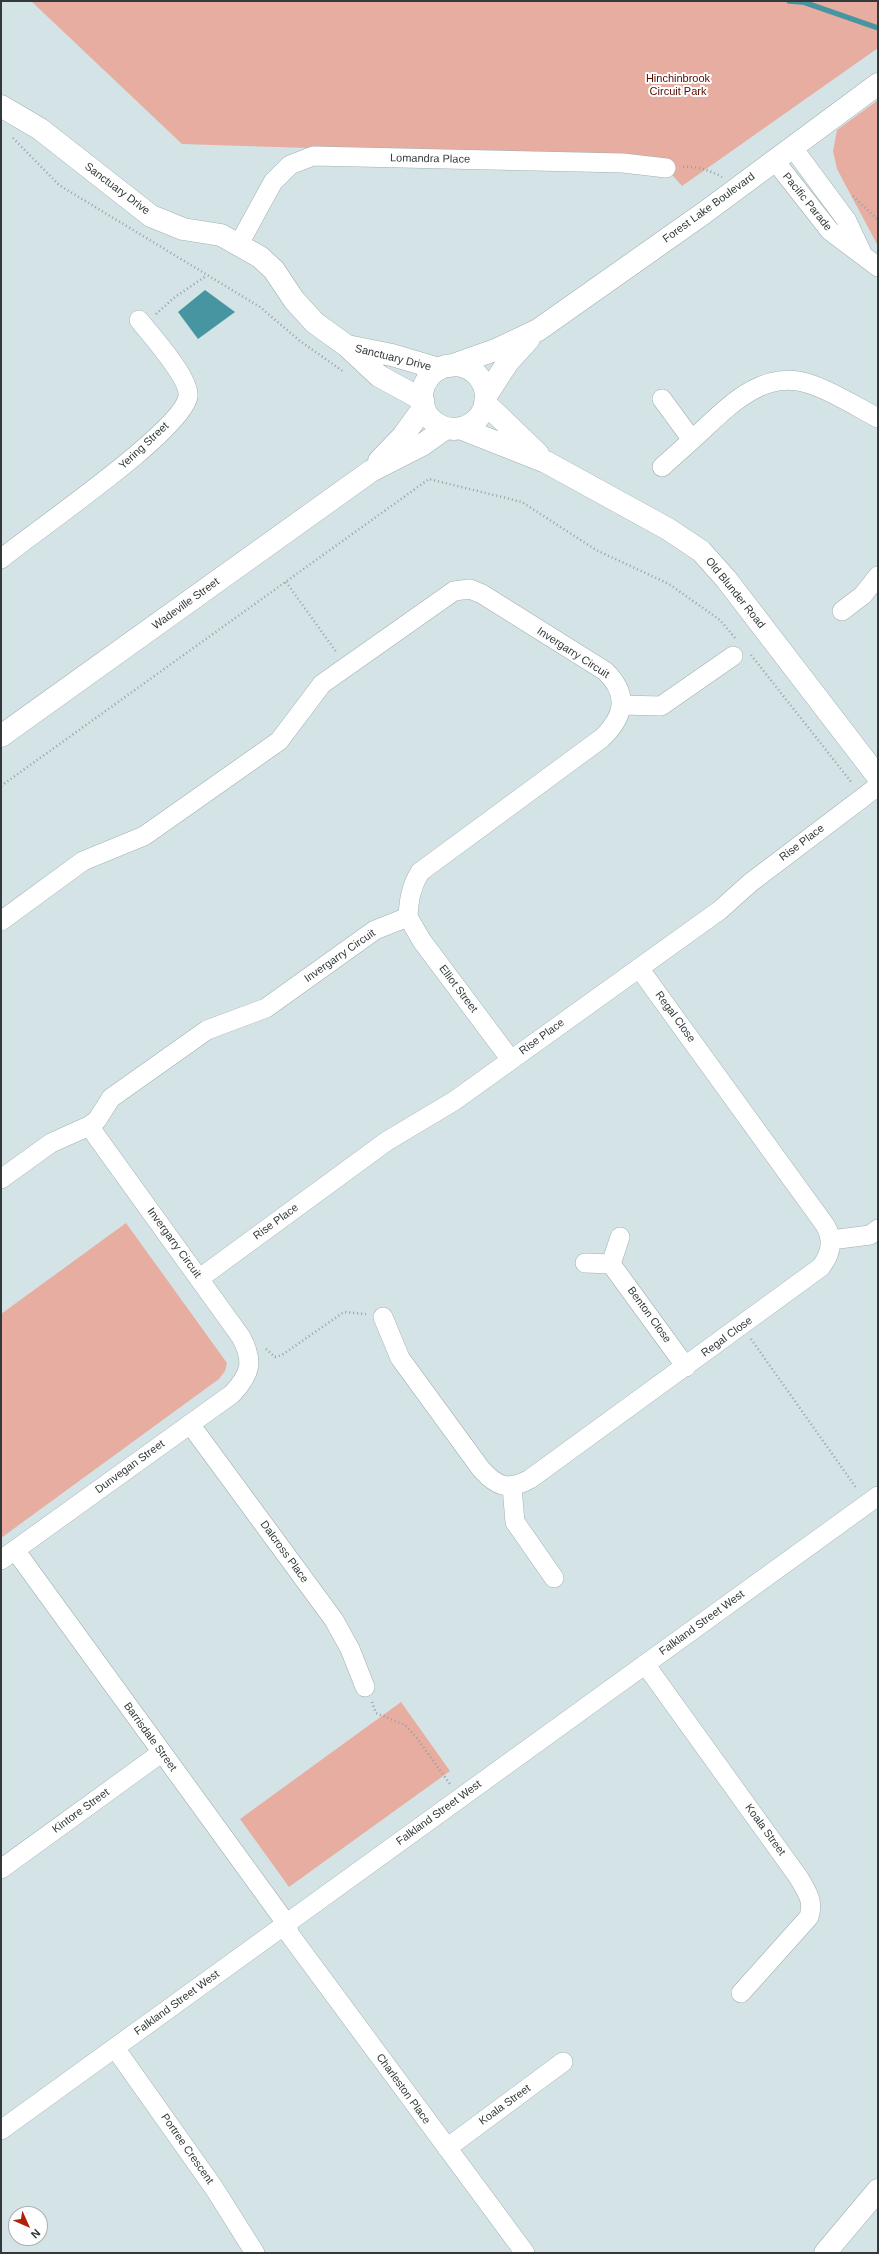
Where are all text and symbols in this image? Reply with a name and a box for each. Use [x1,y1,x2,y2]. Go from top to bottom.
park label: Hinchinbrook Circuit Park [646,72,710,98]
street label: Lomandra Place [390,152,470,166]
street label: Sanctuary Drive [82,160,152,218]
street label: Forest Lake Boulevard [660,170,758,246]
street label: Pacific Parade [780,170,834,234]
street label: Sanctuary Drive [353,342,433,374]
street label: Yering Street [116,420,172,472]
street label: Old Blunder Road [702,555,768,631]
street label: Wadeville Street [150,575,222,633]
street label: Invergarry Circuit [534,625,612,681]
street label: Rise Place [777,822,827,864]
street label: Invergarry Circuit [302,927,378,985]
street label: Elliot Street [436,963,480,1015]
street label: Regal Close [652,989,698,1045]
street label: Rise Place [517,1016,567,1058]
street label: Rise Place [251,1201,301,1243]
street label: Invergarry Circuit [144,1205,204,1281]
street label: Benton Close [624,1284,674,1346]
street label: Regal Close [699,1314,755,1360]
street label: Dunvegan Street [93,1437,167,1497]
street label: Dalcross Place [257,1518,311,1586]
street label: Falkland Street West [657,1588,747,1658]
street label: Barrisdale Street [121,1700,179,1774]
street label: Falkland Street West [394,1778,484,1848]
street label: Kintore Street [50,1786,112,1836]
street label: Koala Street [742,1802,788,1858]
street label: Falkland Street West [132,1968,222,2038]
street label: Charleston Place [373,2051,433,2127]
street label: Koala Street [477,2082,533,2128]
street label: Portree Crescent [158,2111,216,2187]
north arrow [8,2206,48,2246]
text: N [29,2227,43,2241]

